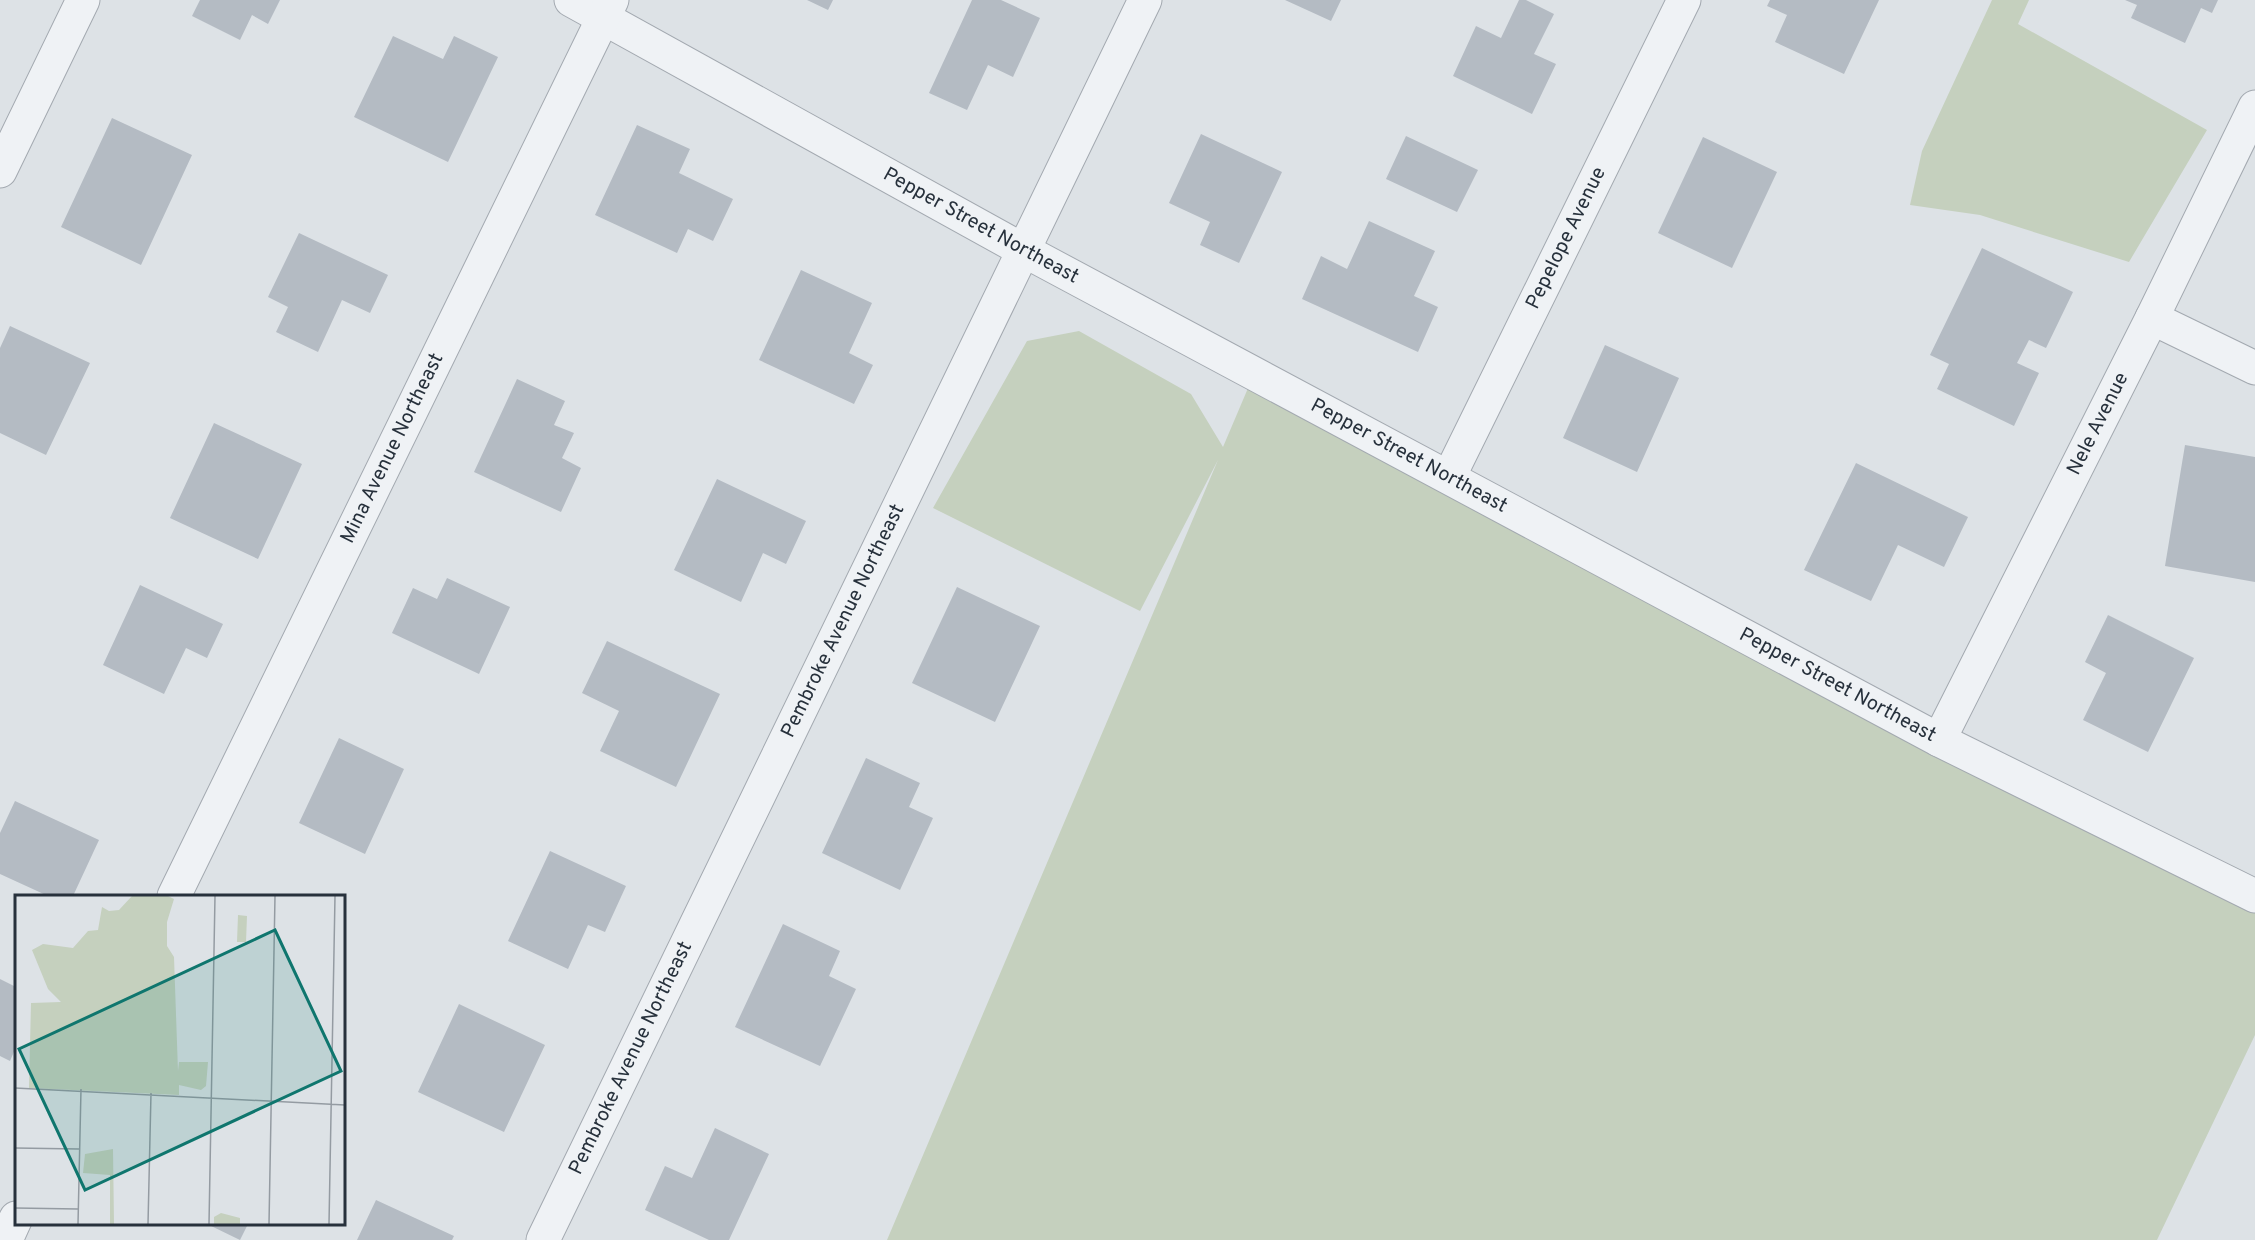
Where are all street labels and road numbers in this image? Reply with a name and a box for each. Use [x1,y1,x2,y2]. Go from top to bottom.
street label: Pepper Street Northeast [878,162,1083,290]
street label: Pepelope Avenue [1521,163,1613,314]
street label: Mina Avenue Northeast [335,349,450,548]
street label: Nele Avenue [2062,368,2135,480]
street label: Pepper Street Northeast [1306,393,1512,520]
street label: Pembroke Avenue Northeast [776,500,911,742]
street label: Pepper Street Northeast [1734,622,1940,749]
street label: Pembroke Avenue Northeast [564,937,699,1179]

